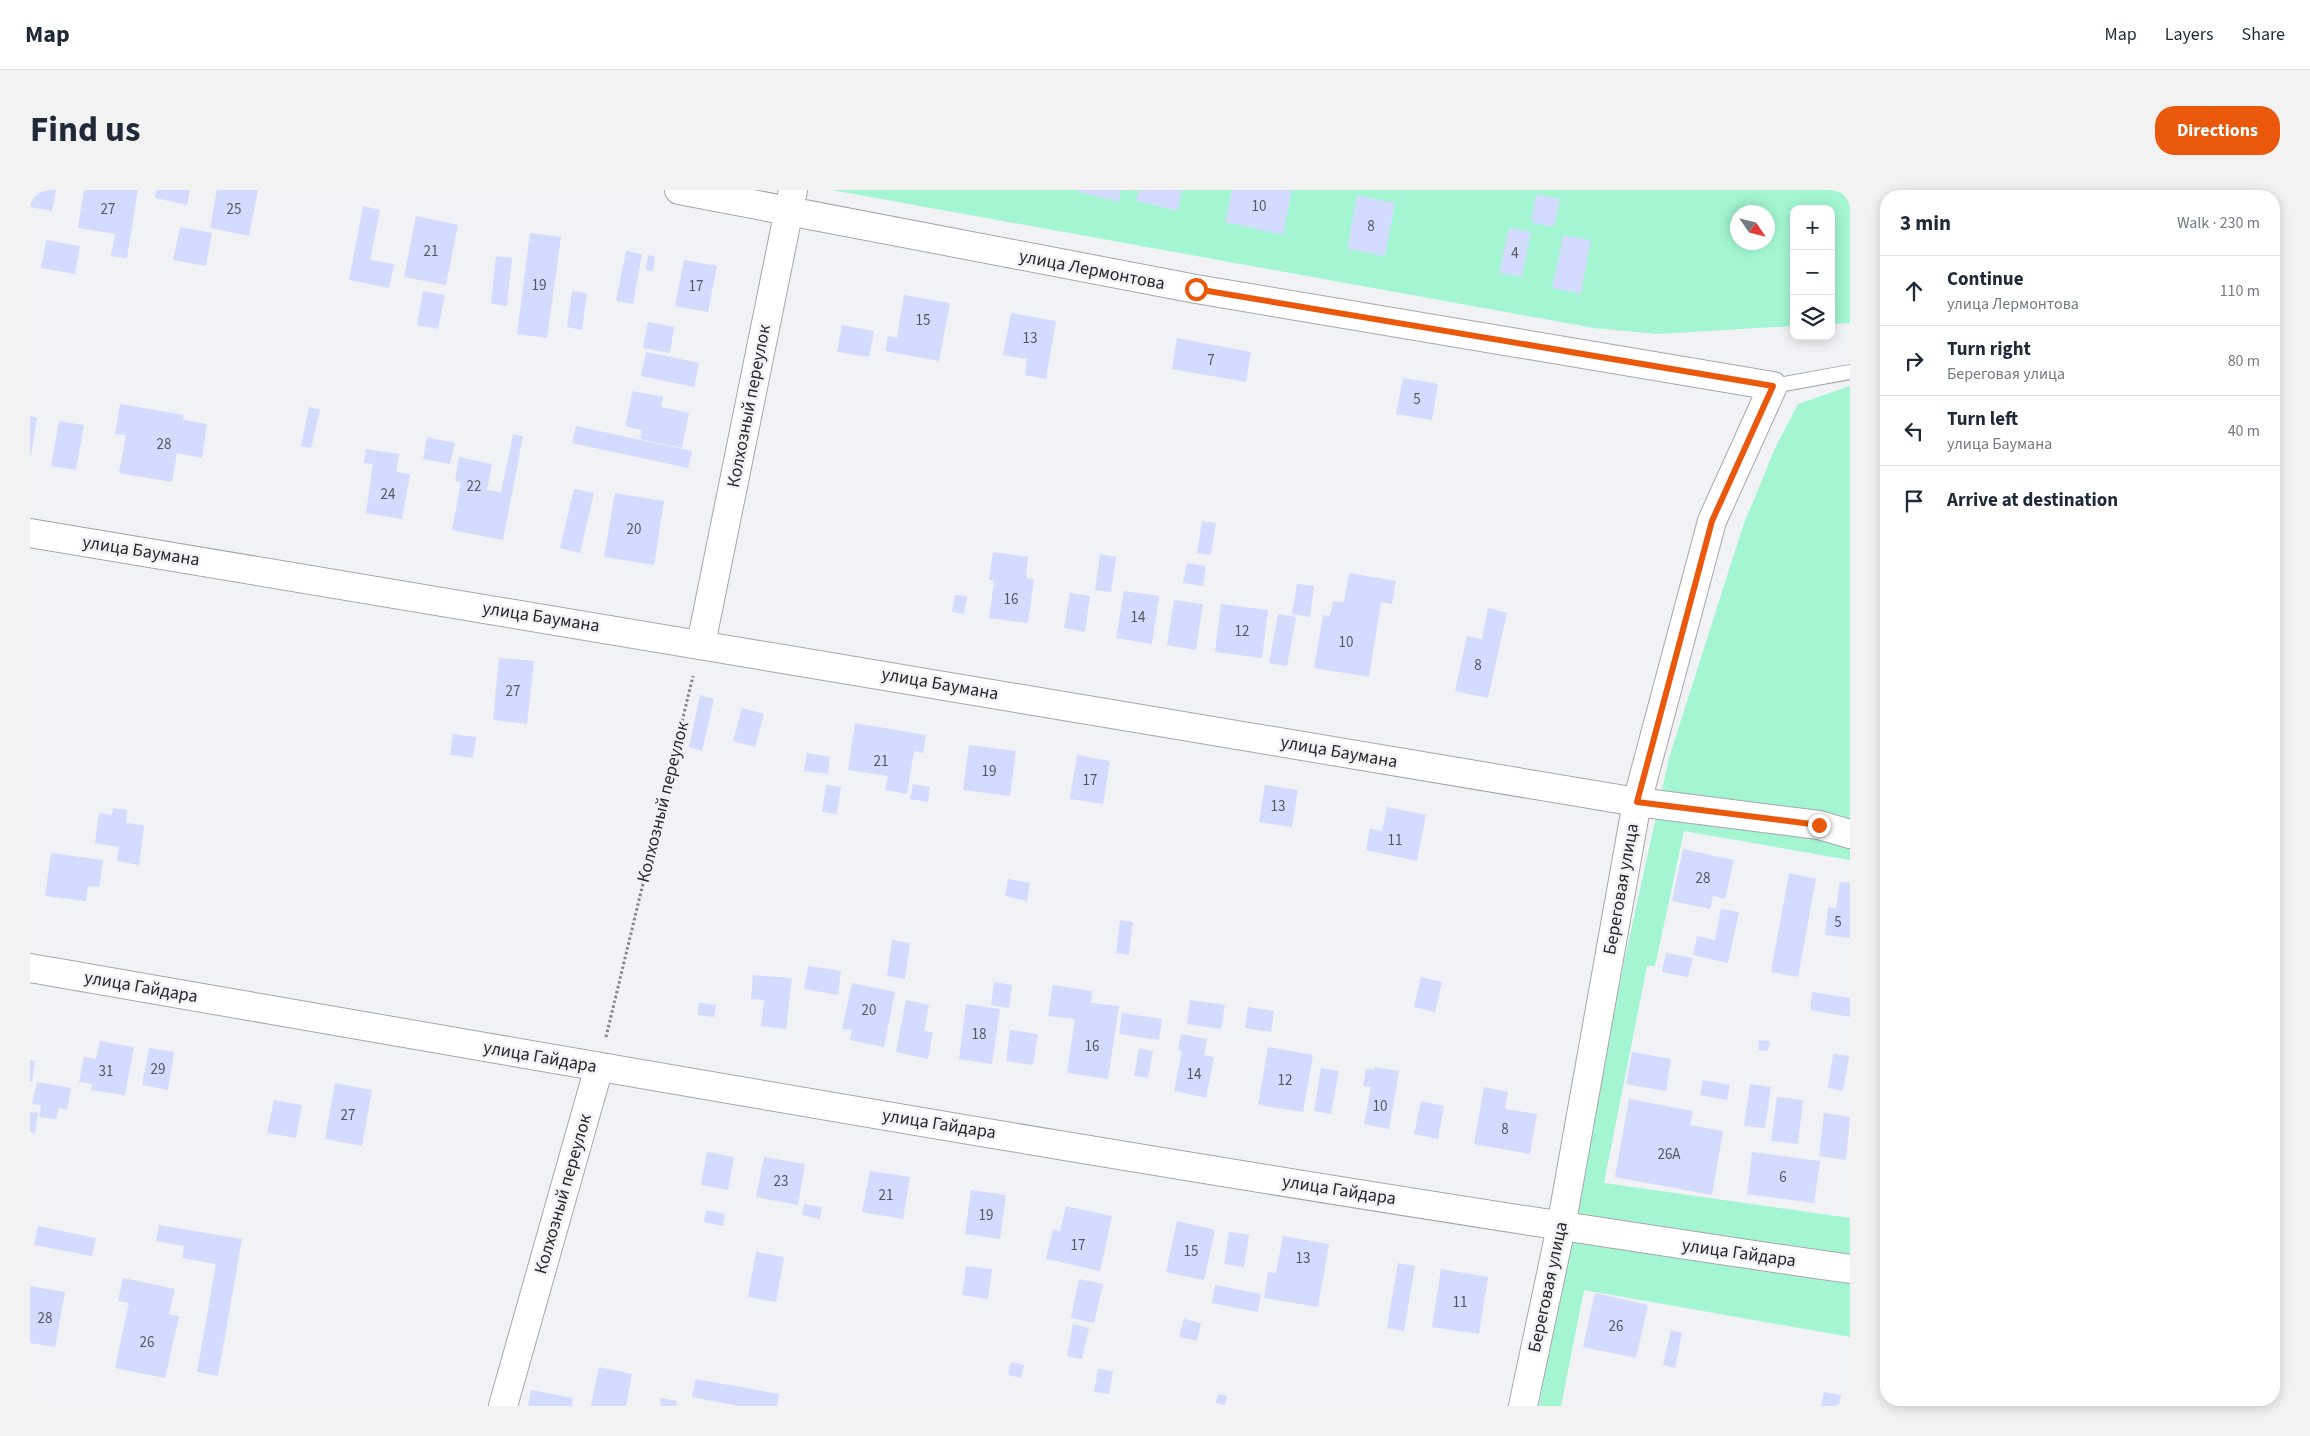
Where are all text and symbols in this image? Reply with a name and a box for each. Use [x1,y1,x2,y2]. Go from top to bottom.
text: Map [25,17,70,52]
text: Map [2105,22,2137,47]
text: Layers [2165,22,2214,47]
text: Share [2242,22,2285,47]
text: Find us [30,105,140,155]
button: Directions [2155,106,2280,155]
house number: 10 [1252,196,1266,217]
house number: 27 [101,199,115,220]
house number: 25 [227,199,241,220]
north arrow [1730,205,1775,250]
map controls [1790,205,1835,340]
button: + [1790,205,1835,250]
text: 3 min [1900,208,1951,238]
text: Walk · 230 m [2177,212,2260,234]
house number: 8 [1367,216,1375,237]
house number: 21 [424,241,438,262]
house number: 4 [1511,243,1519,264]
street label: улица Лермонтова [1017,244,1167,296]
button: − [1790,250,1835,295]
text: Continue [1947,266,2024,293]
house number: 19 [532,275,546,296]
house number: 17 [689,276,703,297]
icon: ahead [1900,277,1928,305]
route start [1185,278,1208,301]
text: 110 m [2220,280,2260,302]
text: улица Лермонтова [1947,293,2079,315]
button: layers [1790,295,1835,340]
house number: 15 [916,310,930,331]
street label: Колхозный переулок [721,322,777,490]
house number: 13 [1023,328,1037,349]
text: Turn right [1947,336,2031,363]
icon: right [1900,347,1928,375]
house number: 7 [1207,350,1215,371]
text: 80 m [2228,350,2260,372]
text: Береговая улица [1947,363,2065,385]
house number: 5 [1413,389,1421,410]
text: Turn left [1947,406,2018,433]
icon: left [1900,417,1928,445]
text: 40 m [2228,420,2260,442]
text: улица Баумана [1947,433,2052,455]
house number: 28 [157,434,171,455]
house number: 22 [467,476,481,497]
house number: 24 [381,484,396,505]
icon: arrive [1900,487,1928,515]
text: Arrive at destination [1947,487,2118,514]
house number: 20 [627,519,641,540]
street label: улица Баумана [81,529,201,573]
house number: 16 [1004,589,1018,610]
street label: улица Баумана [481,595,601,639]
house number: 14 [1131,607,1146,628]
house number: 12 [1235,621,1249,642]
house number: 10 [1339,632,1353,653]
house number: 8 [1474,655,1482,676]
street label: улица Баумана [880,661,1000,707]
house number: 27 [506,681,520,702]
street label: Колхозный переулок [631,719,695,885]
street label: улица Баумана [1279,729,1399,775]
house number: 21 [874,751,888,772]
house number: 19 [982,761,996,782]
house number: 17 [1083,770,1097,791]
house number: 13 [1271,796,1285,817]
route end [1808,814,1831,837]
street label: Береговая улица [1597,821,1645,957]
house number: 11 [1388,830,1402,851]
house number: 28 [1696,868,1710,889]
house number: 5 [1834,912,1842,933]
street label: улица Гайдара [82,965,200,1009]
house number: 20 [862,1000,876,1021]
house number: 18 [972,1024,986,1045]
street label: улица Гайдара [481,1035,599,1079]
house number: 16 [1085,1036,1099,1057]
house number: 29 [151,1059,165,1080]
house number: 31 [99,1061,113,1082]
house number: 14 [1187,1064,1202,1085]
house number: 12 [1278,1070,1292,1091]
house number: 10 [1373,1096,1387,1117]
street label: улица Гайдара [880,1103,998,1145]
house number: 27 [341,1105,355,1126]
street label: Колхозный переулок [528,1111,598,1277]
house number: 8 [1501,1119,1509,1140]
house number: 26А [1657,1144,1681,1165]
house number: 6 [1779,1167,1787,1188]
street label: улица Гайдара [1280,1169,1398,1211]
house number: 23 [774,1171,788,1192]
house number: 21 [879,1185,893,1206]
house number: 19 [979,1205,993,1226]
street label: Береговая улица [1522,1219,1574,1355]
street label: улица Гайдара [1680,1233,1798,1273]
house number: 17 [1071,1235,1085,1256]
house number: 15 [1184,1241,1198,1262]
house number: 13 [1296,1248,1310,1269]
house number: 11 [1453,1292,1467,1313]
house number: 28 [38,1308,52,1329]
house number: 26 [1609,1316,1623,1337]
house number: 26 [140,1332,154,1353]

